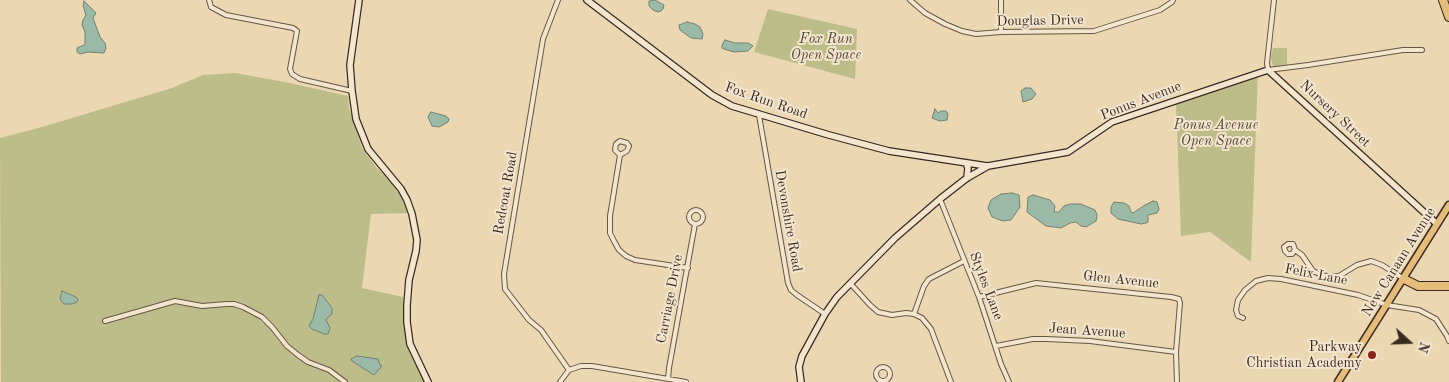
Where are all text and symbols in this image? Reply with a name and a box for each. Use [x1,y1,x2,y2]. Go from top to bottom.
street label: Douglas Drive [996,12,1084,30]
park label: Fox Run Open Space [791,31,861,64]
street label: Nursery Street [1296,77,1374,151]
street label: Ponus Avenue [1098,78,1184,124]
street label: Fox Run Road [722,79,810,123]
park label: Ponus Avenue Open Space [1174,117,1258,150]
street label: Redcoat Road [490,150,522,236]
street label: Devonshire Road [771,169,805,273]
street label: New Canaan Avenue [1359,204,1439,320]
street label: Styles Lane [965,250,1007,322]
street label: Carriage Drive [653,253,687,345]
street label: Felix Lane [1283,261,1349,289]
street label: Glen Avenue [1082,268,1160,292]
north arrow [1384,317,1434,367]
street label: Jean Avenue [1048,320,1126,342]
place label: Parkway Christian Academy [1246,339,1362,372]
text: N [1415,340,1432,355]
marker: Parkway Christian Academy [1366,349,1378,361]

